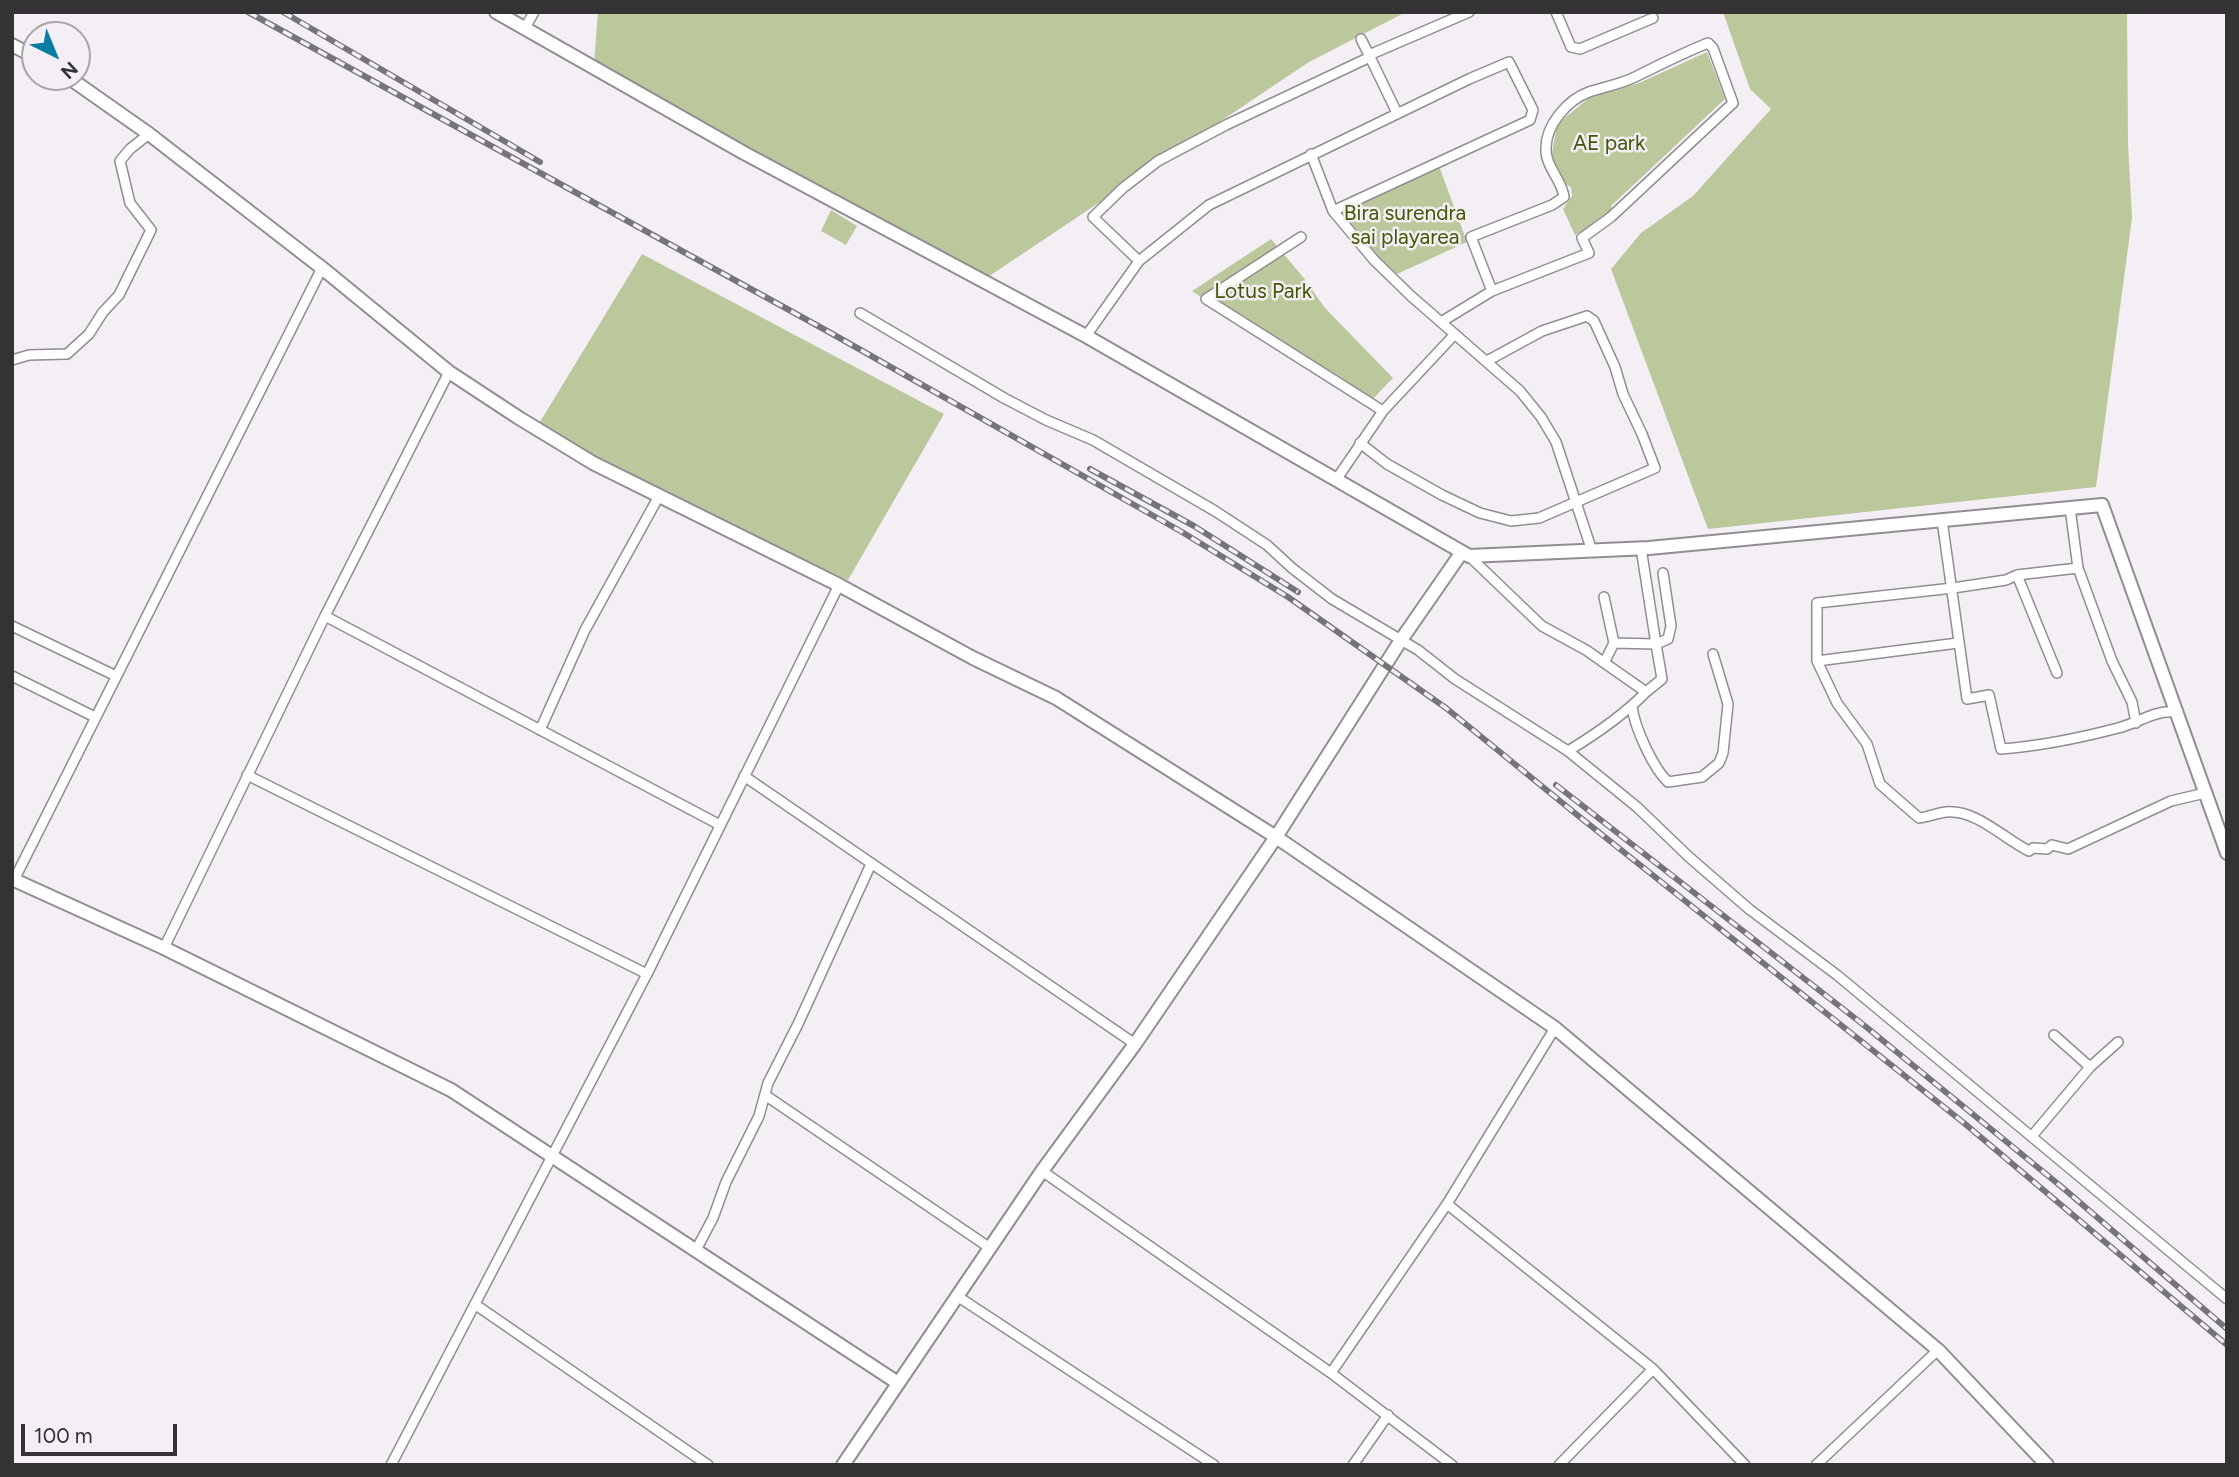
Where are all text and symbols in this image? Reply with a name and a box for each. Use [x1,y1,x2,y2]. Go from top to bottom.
north arrow [21,21,91,91]
text: N [56,57,83,84]
park label: AE park [1573,131,1645,157]
park label: Bira surendra sai playarea [1344,201,1466,251]
park label: Lotus Park [1214,279,1312,305]
scale bar [24,1410,180,1454]
text: 100 m [34,1423,93,1448]

